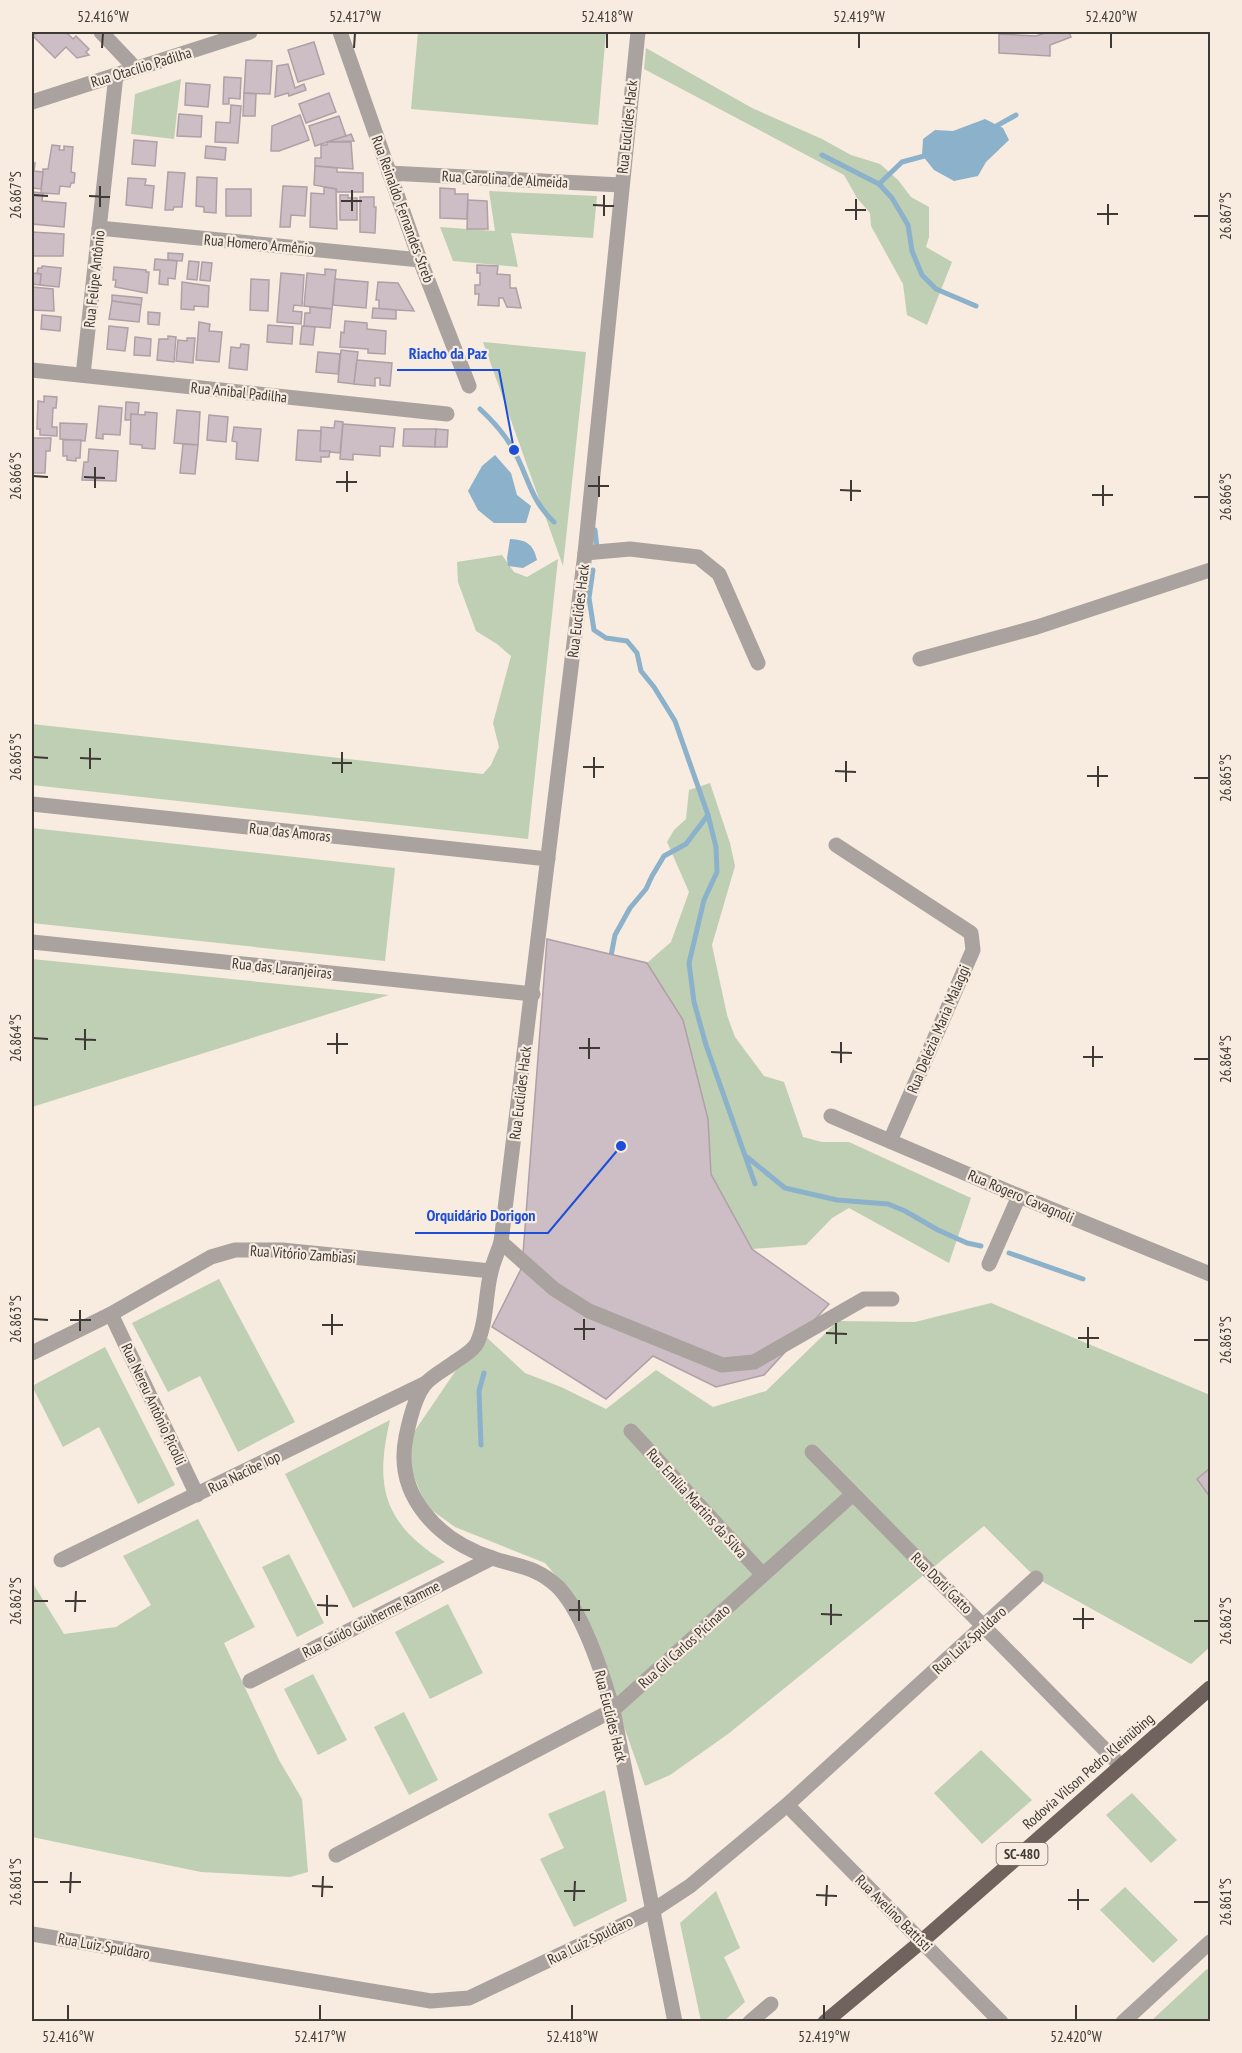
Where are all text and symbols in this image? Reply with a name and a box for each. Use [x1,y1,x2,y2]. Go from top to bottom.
text: 52.416°W [77,7,129,26]
text: 52.417°W [329,7,381,26]
text: 52.418°W [581,7,633,26]
text: 52.419°W [833,7,885,26]
text: 52.420°W [1085,7,1137,26]
street label: Rua Otacílio Padilha [88,43,194,91]
street label: Rua Euclides Hack [613,79,641,175]
street label: Rua Reinaldo Fernandes Streb [368,133,438,285]
street label: Rua Carolina de Almeida [441,166,569,192]
text: 26.867°S [6,171,25,219]
text: 26.867°S [1216,192,1235,240]
street label: Rua Felipe Antônio [79,229,109,329]
street label: Rua Homero Armênio [203,230,315,258]
callout: Riacho da Paz [397,336,499,370]
text: Riacho da Paz [409,343,487,363]
street label: Rua Anibal Padilha [190,377,288,407]
text: 26.866°S [6,452,25,500]
text: 26.866°S [1216,473,1235,521]
street label: Rua Euclides Hack [563,563,593,659]
text: 26.865°S [6,733,25,781]
text: 26.865°S [1216,754,1235,802]
street label: Rua das Amoras [248,818,332,846]
street label: Rua das Laranjeiras [231,953,333,983]
street label: Rua Delézia Maria Malaggi [902,962,974,1096]
text: 26.864°S [6,1014,25,1062]
text: 26.864°S [1216,1035,1235,1083]
street label: Rua Euclides Hack [505,1045,535,1141]
street label: Rua Rogero Cavagnoli [965,1165,1077,1227]
callout: Orquidário Dorigon [415,1199,548,1233]
text: Orquidário Dorigon [426,1205,536,1225]
street label: Rua Vitório Zambiasi [249,1241,357,1267]
text: 26.863°S [6,1295,25,1343]
text: 26.863°S [1216,1316,1235,1364]
street label: Rua Nereu Antônio Picolli [117,1340,191,1468]
street label: Rua Emília Martins da Silva [643,1444,751,1562]
street label: Rua Nacibe Iop [205,1446,283,1498]
street label: Rua Dorli Gatto [907,1548,977,1618]
street label: Rua Guido Guilherme Ramme [299,1576,443,1662]
text: 26.862°S [6,1577,25,1625]
text: 26.862°S [1216,1597,1235,1645]
street label: Rua Gil Carlos Picinato [634,1600,734,1692]
street label: Rua Luiz Spuldaro [928,1602,1010,1678]
street label: Rua Euclides Hack [590,1668,632,1764]
street label: Rodovia Vilson Pedro Kleinübing [1018,1709,1158,1833]
road number: SC-480 [996,1843,1048,1865]
text: 26.861°S [6,1858,25,1906]
street label: Rua Avelino Battisti [852,1871,936,1955]
text: 26.861°S [1216,1878,1235,1926]
street label: Rua Luiz Spuldaro [544,1911,636,1969]
street label: Rua Luiz Spuldaro [57,1929,151,1963]
text: 52.416°W [42,2027,94,2046]
text: 52.417°W [294,2027,346,2046]
text: 52.418°W [546,2027,598,2046]
text: 52.419°W [798,2027,850,2046]
text: 52.420°W [1050,2027,1102,2046]

